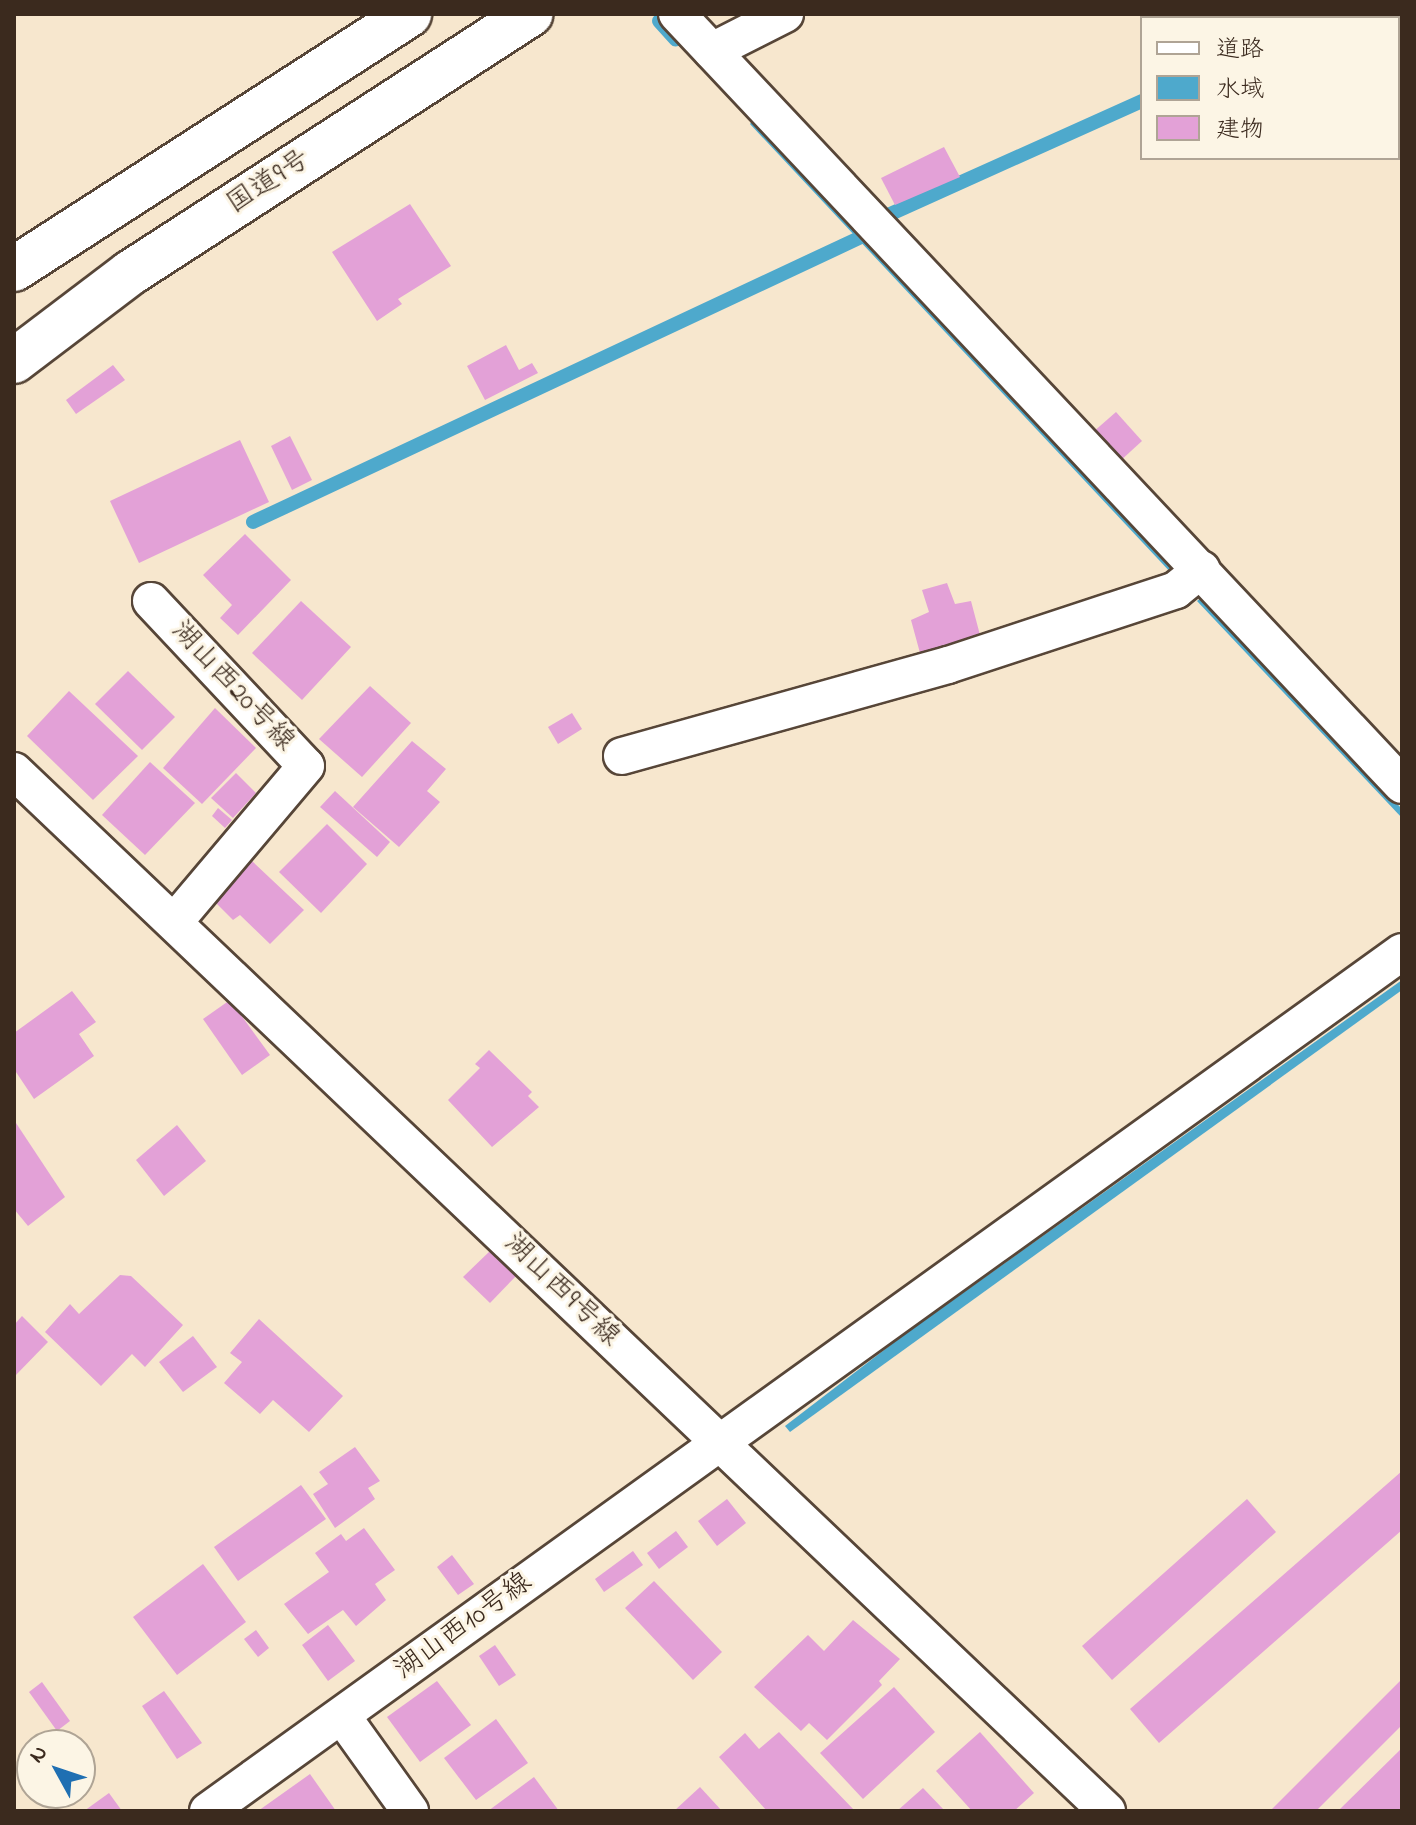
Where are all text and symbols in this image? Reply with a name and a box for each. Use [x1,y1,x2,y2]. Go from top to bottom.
legend [1140,16,1400,160]
text: 道路 [1216,33,1264,68]
text: 水域 [1216,73,1264,108]
text: 建物 [1216,113,1264,148]
street label: 国道9号 [221,144,317,222]
street label: 湖山西20号線 [163,615,301,759]
street label: 湖山西9号線 [496,1227,626,1355]
street label: 湖山西10号線 [389,1566,539,1688]
north arrow [16,1729,96,1809]
text: N [22,1739,56,1771]

